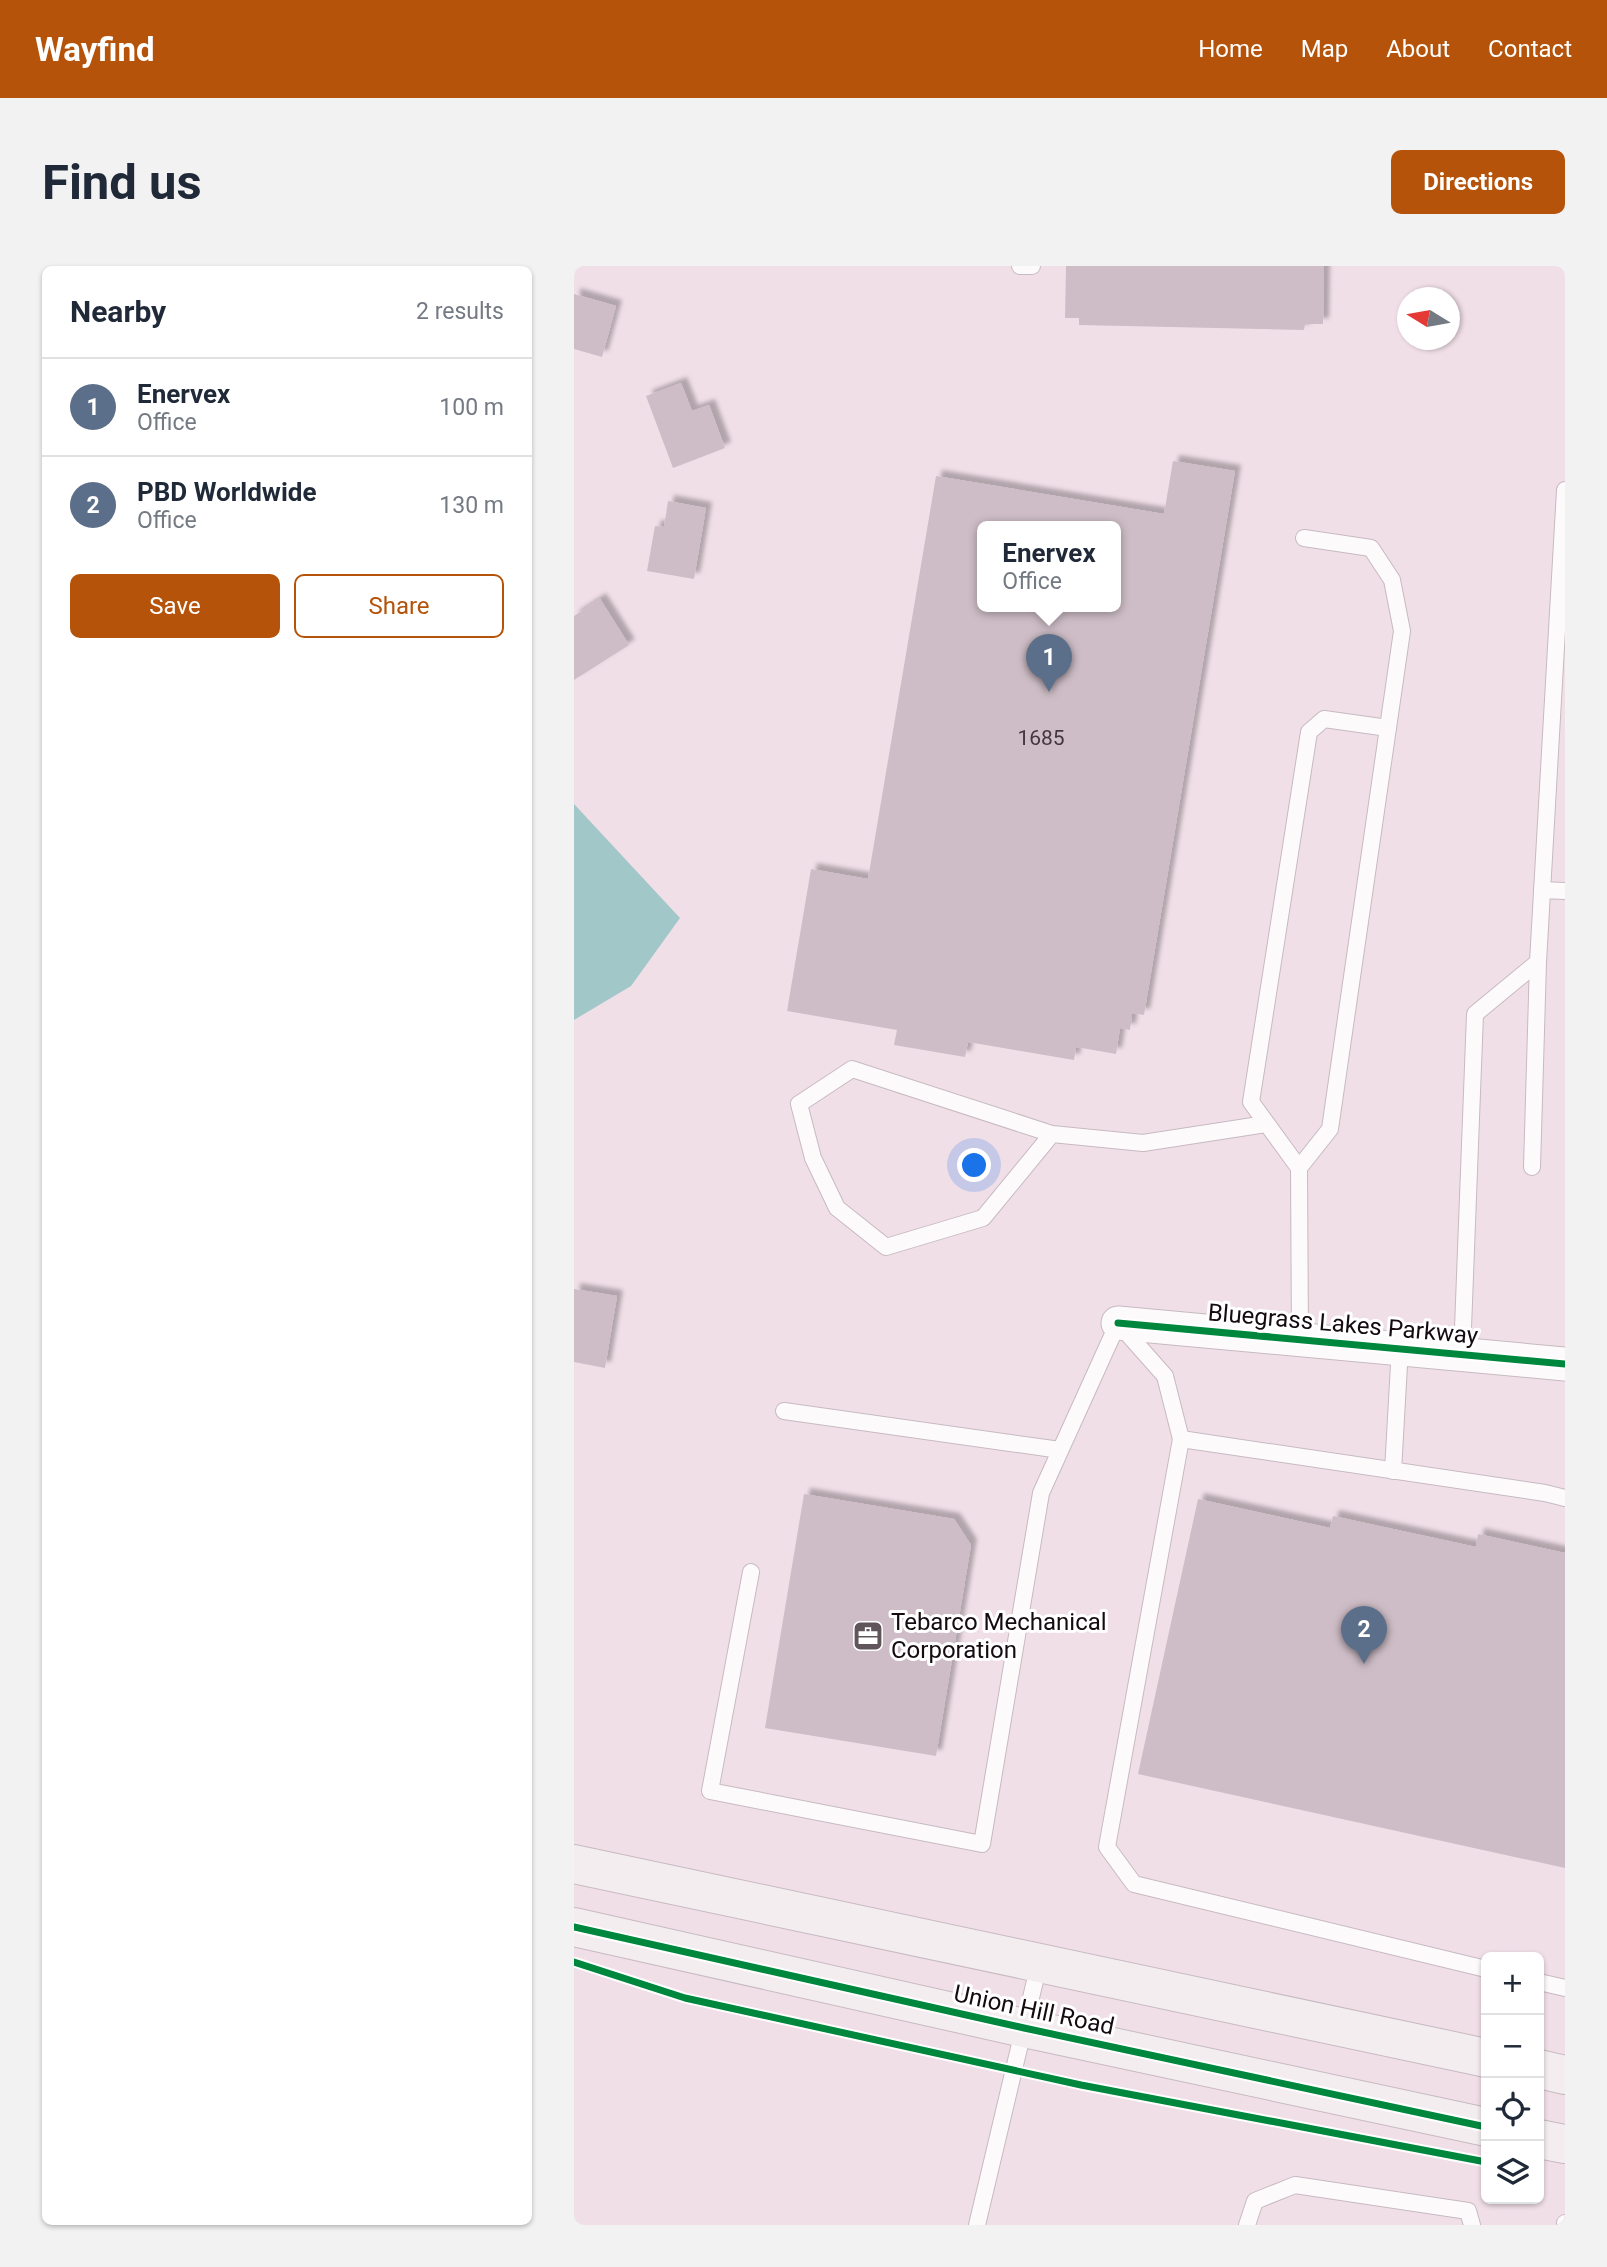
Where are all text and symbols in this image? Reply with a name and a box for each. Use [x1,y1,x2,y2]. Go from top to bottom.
text: Wayfind [35,30,155,69]
text: Home [1198,35,1263,63]
text: Map [1301,35,1348,63]
text: About [1386,35,1450,63]
text: Contact [1488,35,1572,63]
button: Directions [1391,150,1565,214]
text: Find us [42,154,202,211]
north arrow [1397,287,1460,350]
text: Nearby [70,294,166,329]
text: 2 results [416,298,504,325]
text: Enervex [137,379,230,409]
text: 1 [86,394,100,421]
text: 100 m [439,394,504,421]
text: Office [137,409,197,436]
text: PBD Worldwide [137,477,316,507]
text: 2 [86,492,100,519]
text: 130 m [439,492,504,519]
text: Office [137,507,197,534]
popup [977,521,1121,612]
text: Enervex [1002,538,1096,568]
text: Office [1002,568,1062,595]
button: Save [70,574,280,638]
button: Share [294,574,504,638]
pin: 1 [1026,634,1072,692]
house number: 1685 [1017,726,1065,750]
your location [957,1148,991,1182]
street label: Bluegrass Lakes Parkway [1207,1298,1480,1350]
pin: 2 [1341,1606,1387,1664]
place label: Tebarco Mechanical Corporation [891,1608,1107,1664]
office icon: Tebarco Mechanical Corporation [851,1619,885,1653]
map controls [1481,1952,1544,2204]
button: + [1481,1952,1544,2015]
street label: Union Hill Road [951,1979,1117,2041]
button: − [1481,2015,1544,2078]
button: locate [1481,2078,1544,2141]
button: layers [1481,2141,1544,2204]

